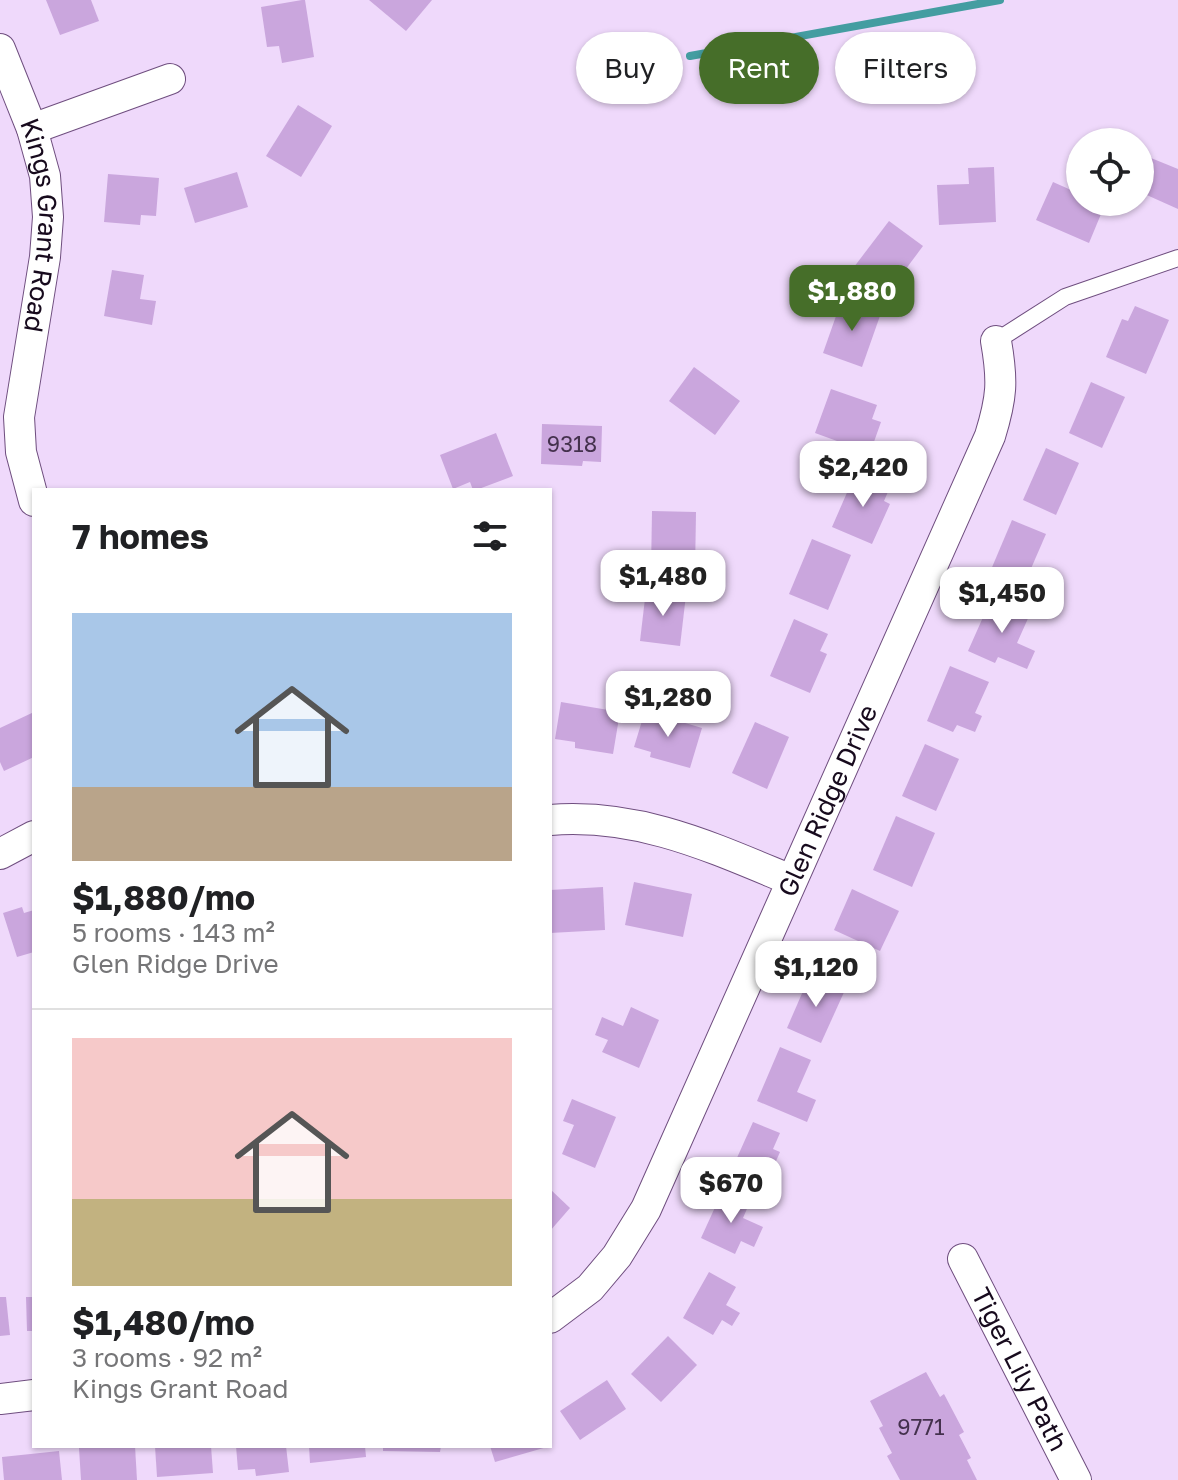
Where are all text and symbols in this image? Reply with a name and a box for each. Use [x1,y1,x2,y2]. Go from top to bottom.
chip: Buy [576,32,683,104]
chip: Rent [699,32,819,104]
chip: Filters [835,32,976,104]
street label: Kings Grant Road [14,113,64,335]
map controls [1066,128,1154,216]
button: locate [1066,128,1154,216]
pin: $1,880 [787,265,917,333]
text: $1,880 [807,275,897,306]
house number: 9318 [547,430,597,457]
pin: $2,420 [798,441,928,509]
text: $2,420 [818,451,908,482]
icon: filters [468,514,512,558]
text: 7 homes [72,516,209,556]
pin: $1,480 [598,550,728,618]
text: $1,480 [619,560,707,591]
pin: $1,450 [937,567,1067,635]
text: $1,450 [958,577,1046,608]
icon: home [220,665,364,809]
pin: $1,280 [603,671,733,739]
text: $1,280 [624,681,712,712]
street label: Glen Ridge Drive [771,700,883,901]
text: $1,880/mo [72,877,255,917]
text: 5 rooms · 143 m² [72,917,275,948]
pin: $1,120 [751,941,881,1009]
text: Glen Ridge Drive [72,948,279,979]
text: $1,120 [773,951,859,982]
icon: home [220,1090,364,1234]
pin: $670 [684,1157,778,1225]
text: $670 [698,1167,764,1198]
street label: Tiger Lily Path [965,1282,1074,1456]
text: $1,480/mo [72,1302,255,1342]
text: 3 rooms · 92 m² [72,1342,262,1373]
text: Kings Grant Road [72,1373,288,1404]
house number: 9771 [897,1413,945,1440]

